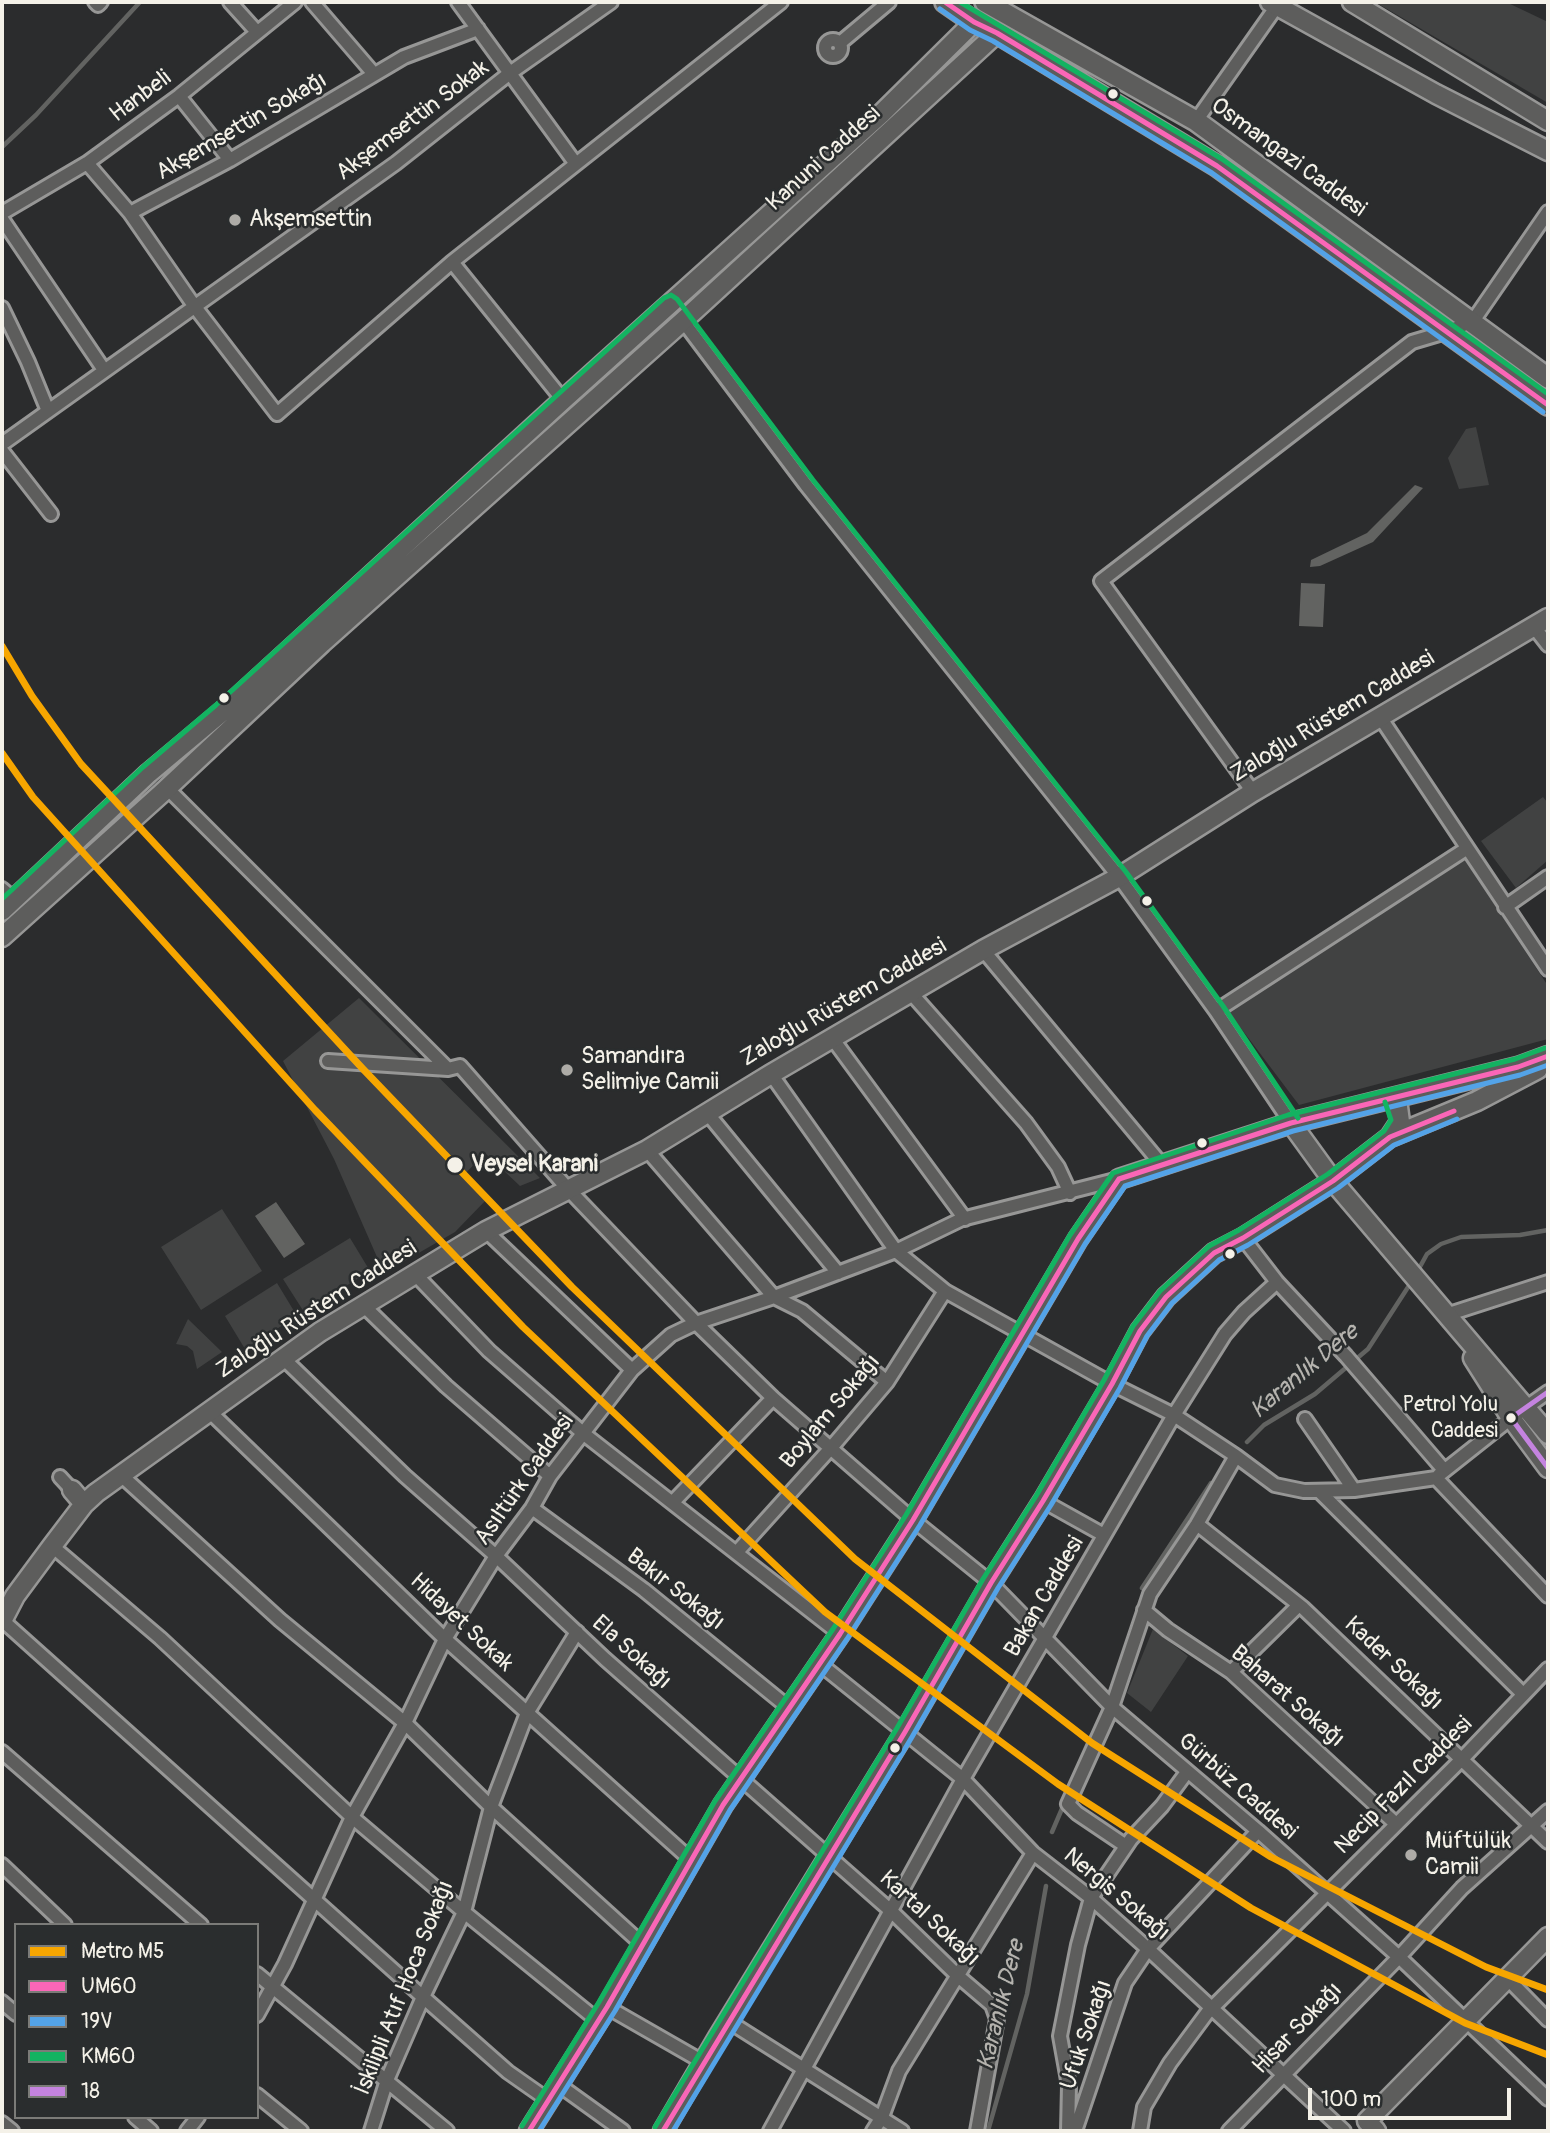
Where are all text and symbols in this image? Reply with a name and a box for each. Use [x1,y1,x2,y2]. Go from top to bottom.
street label: Akşemsettin Sokak [331,55,495,187]
street label: Hanbeli [105,65,177,129]
street label: Akşemsettin Sokağı [152,67,332,187]
unlabelled marker [1106,87,1120,101]
street label: Osmangazi Caddesi [1205,92,1371,224]
street label: Kanuni Caddesi [761,101,887,217]
place label: Akşemsettin [249,206,372,234]
marker: Akşemsettin [227,212,243,228]
street label: Zaloğlu Rüstem Caddesi [1226,645,1440,789]
unlabelled marker [217,691,231,705]
unlabelled marker [1140,894,1154,908]
street label: Zaloğlu Rüstem Caddesi [736,933,952,1073]
place label: Samandıra Selimiye Camii [581,1043,719,1097]
marker: Samandıra Selimiye Camii [559,1062,575,1078]
unlabelled marker [1195,1136,1209,1150]
place label: Veysel Karani [471,1151,598,1179]
marker: Veysel Karani [445,1155,465,1175]
street label: Zaloğlu Rüstem Caddesi [212,1235,422,1385]
unlabelled marker [1223,1247,1237,1261]
water label: Karanlık Dere [1245,1318,1365,1426]
street label: Boylam Sokağı [775,1349,887,1475]
place label: Petrol Yolu Caddesi [1403,1393,1498,1443]
street label: Asıltürk Caddesi [469,1409,581,1551]
marker: Petrol Yolu Caddesi [1504,1411,1518,1425]
street label: Bakan Caddesi [999,1532,1091,1662]
street label: Bakır Sokağı [620,1543,730,1637]
street label: Hidayet Sokak [404,1568,518,1678]
street label: Ela Sokağı [586,1610,676,1696]
street label: Kader Sokağı [1338,1611,1448,1717]
street label: Baharat Sokağı [1224,1640,1350,1754]
street label: Necip Fazıl Caddesi [1329,1711,1479,1861]
street label: Gürbüz Caddesi [1172,1728,1302,1846]
unlabelled marker [888,1741,902,1755]
place label: Müftülük Camii [1425,1828,1511,1882]
street label: Nergis Sokağı [1057,1843,1175,1947]
marker: Müftülük Camii [1403,1847,1419,1863]
street label: Kartal Sokağı [873,1865,985,1973]
street label: İskilipli Atıf Hoca Sokağı [349,1877,461,2099]
legend [14,1923,259,2119]
water label: Karanlık Dere [972,1937,1032,2073]
text: Metro M5 [81,1938,164,1965]
text: UM60 [81,1973,137,2000]
street label: Ufuk Sokağı [1055,1977,1119,2093]
street label: Hisar Sokağı [1247,1977,1349,2081]
text: 19V [81,2008,113,2035]
text: KM60 [81,2043,135,2070]
scale bar [1312,2074,1515,2118]
text: 18 [81,2078,100,2105]
text: 100 m [1321,2086,1381,2113]

